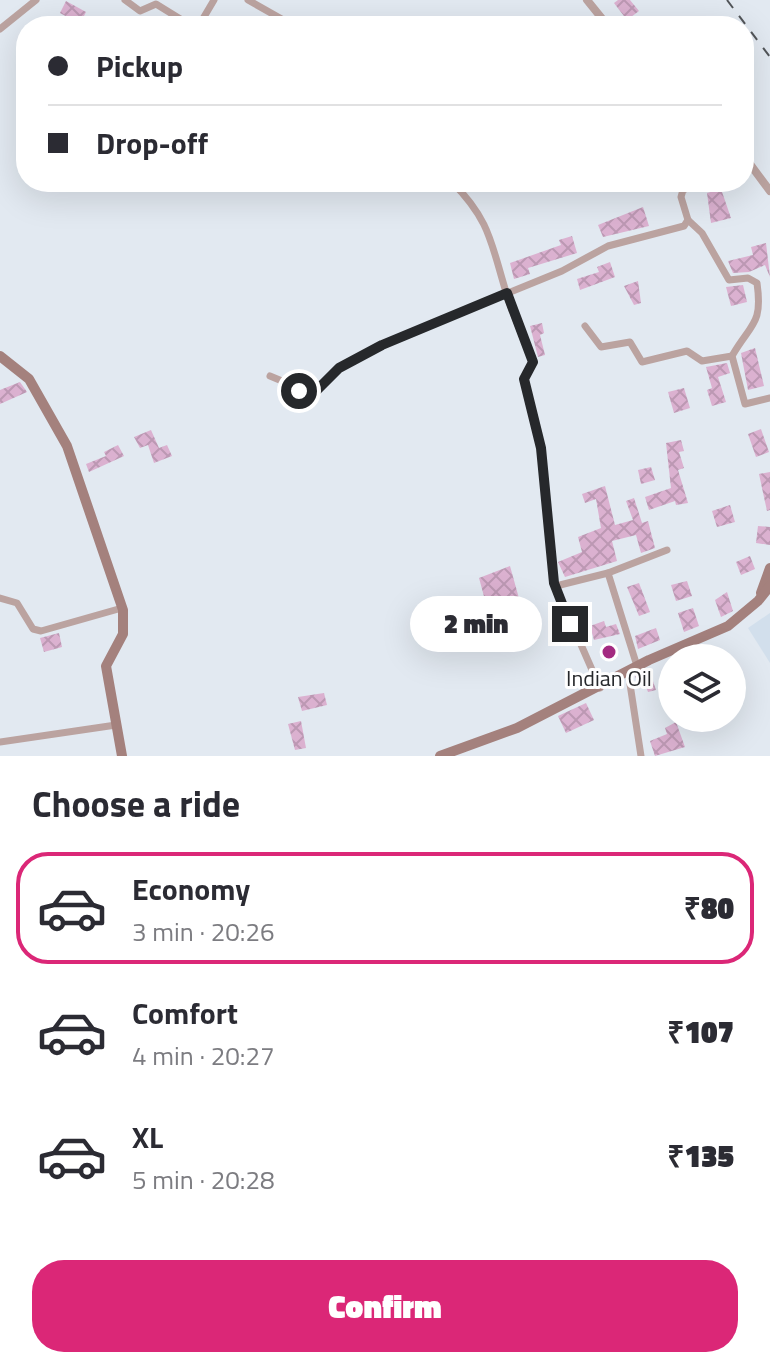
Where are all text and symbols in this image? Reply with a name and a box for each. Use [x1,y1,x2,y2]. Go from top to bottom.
text: Pickup [96,43,183,89]
text: Drop-off [96,120,208,166]
route start [281,373,317,409]
callout: 2 min [410,596,542,652]
text: 2 min [444,604,508,643]
route end [552,606,588,642]
marker: Indian Oil [600,643,618,661]
map controls [658,644,746,732]
button: layers [658,644,746,732]
place label: Indian Oil [566,661,652,695]
text: Choose a ride [32,776,240,831]
text: Economy [132,866,250,912]
icon: car [36,872,108,944]
text: ₹80 [684,885,734,931]
text: 3 min · 20:26 [132,912,275,951]
text: Comfort [132,990,238,1036]
icon: car [36,996,108,1068]
text: ₹107 [667,1009,734,1055]
text: 4 min · 20:27 [132,1036,275,1075]
text: XL [132,1114,163,1160]
icon: car [36,1120,108,1192]
text: ₹135 [667,1133,734,1179]
text: 5 min · 20:28 [132,1160,275,1199]
button: Confirm [32,1260,738,1352]

